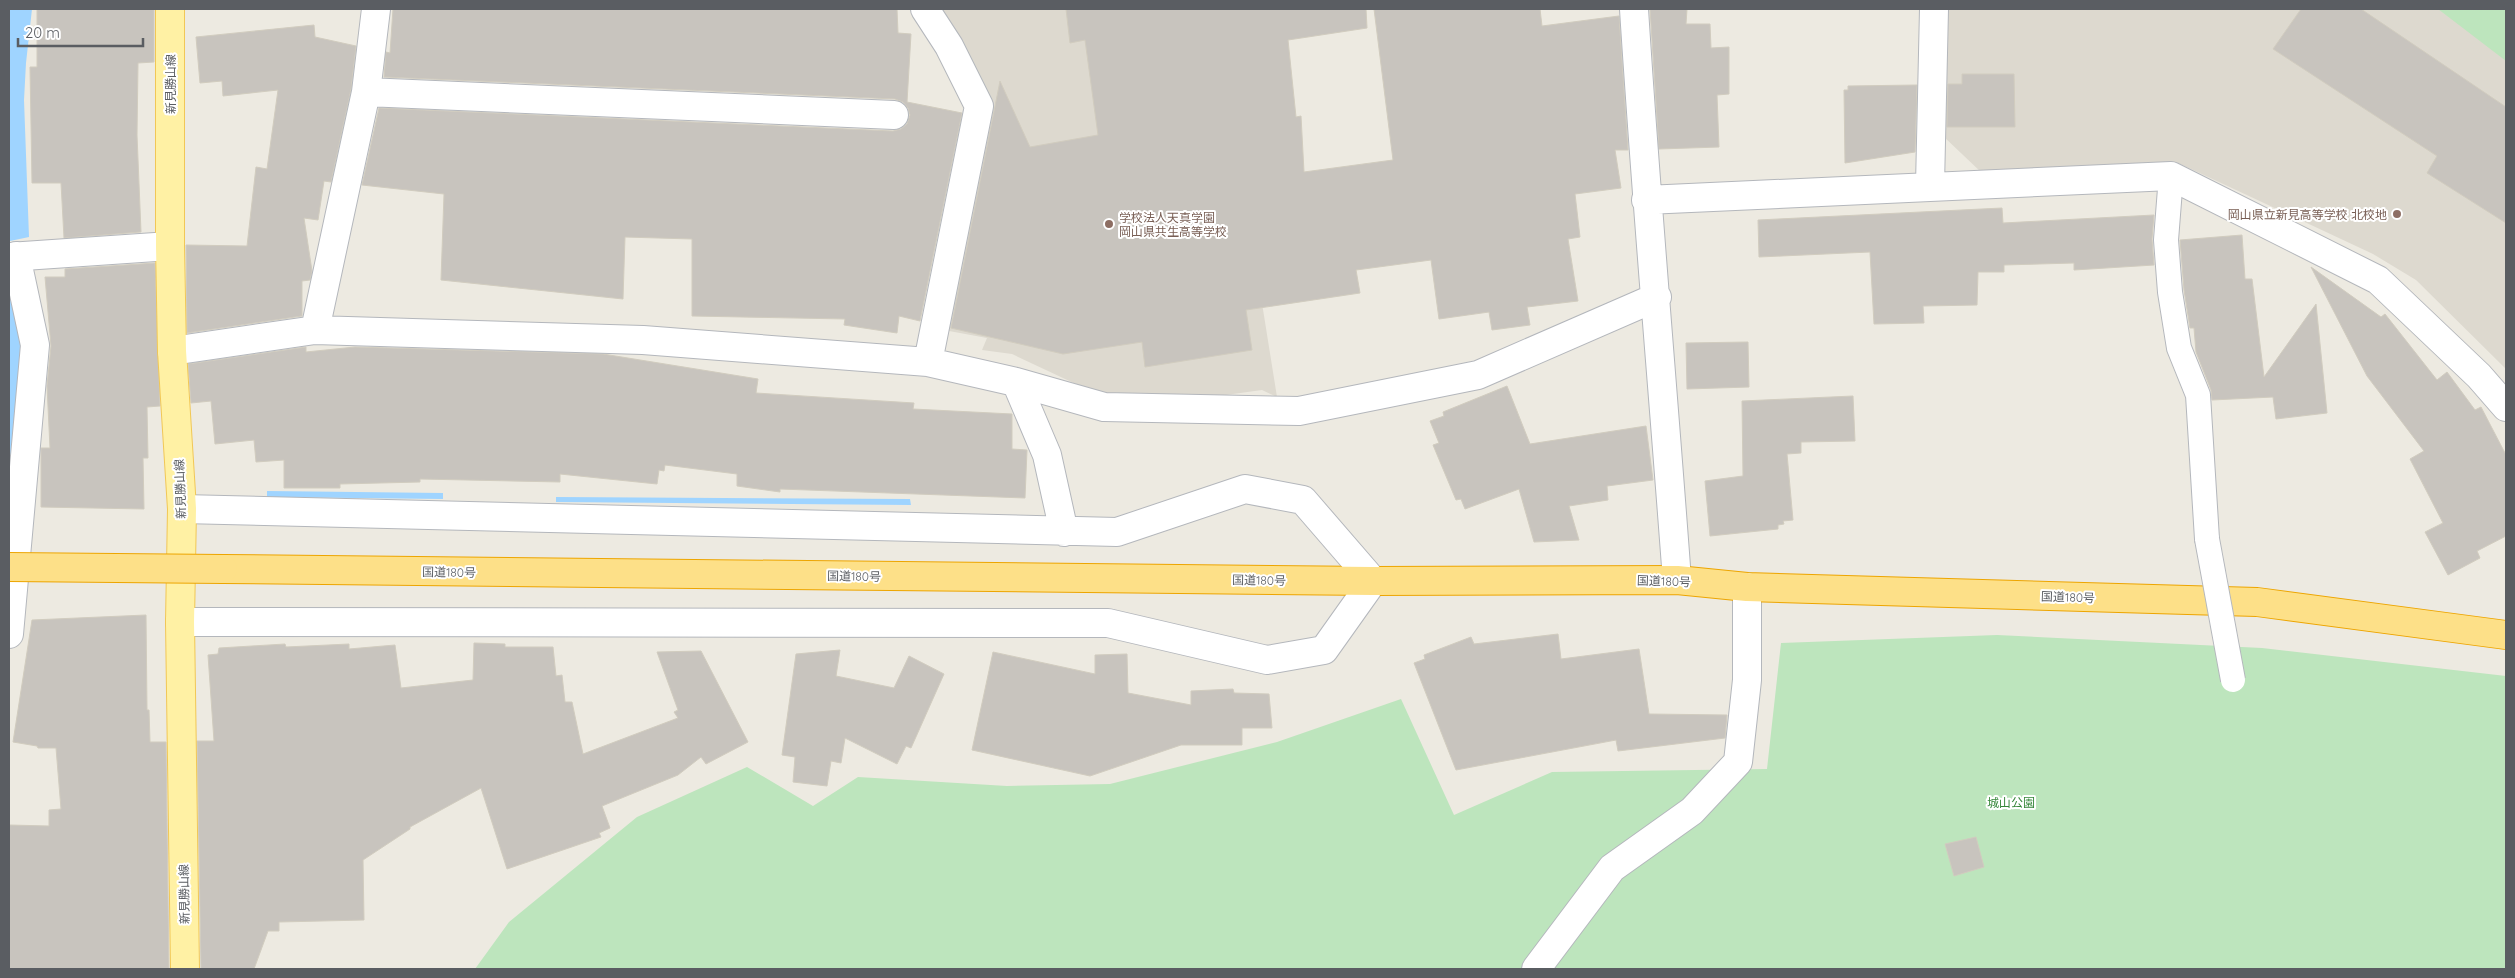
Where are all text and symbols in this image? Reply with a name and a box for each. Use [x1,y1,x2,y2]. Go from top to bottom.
scale bar [18,15,142,47]
text: 20 m [25,23,60,42]
street label: 新見勝山線 [163,54,178,114]
place label: 岡山県立新見高等学校 北校地 [2228,207,2387,222]
marker: 岡山県立新見高等学校 北校地 [2391,208,2403,220]
place label: 学校法人天真学園 岡山県共生高等学校 [1119,210,1227,239]
marker: 学校法人天真学園 岡山県共生高等学校 [1103,218,1115,230]
street label: 新見勝山線 [171,459,189,519]
street label: 国道180号 [422,564,476,580]
street label: 国道180号 [827,568,881,584]
street label: 国道180号 [1232,572,1286,588]
street label: 国道180号 [1637,573,1691,589]
street label: 国道180号 [2041,589,2095,605]
park label: 城山公園 [1987,795,2035,810]
street label: 新見勝山線 [176,864,192,924]

